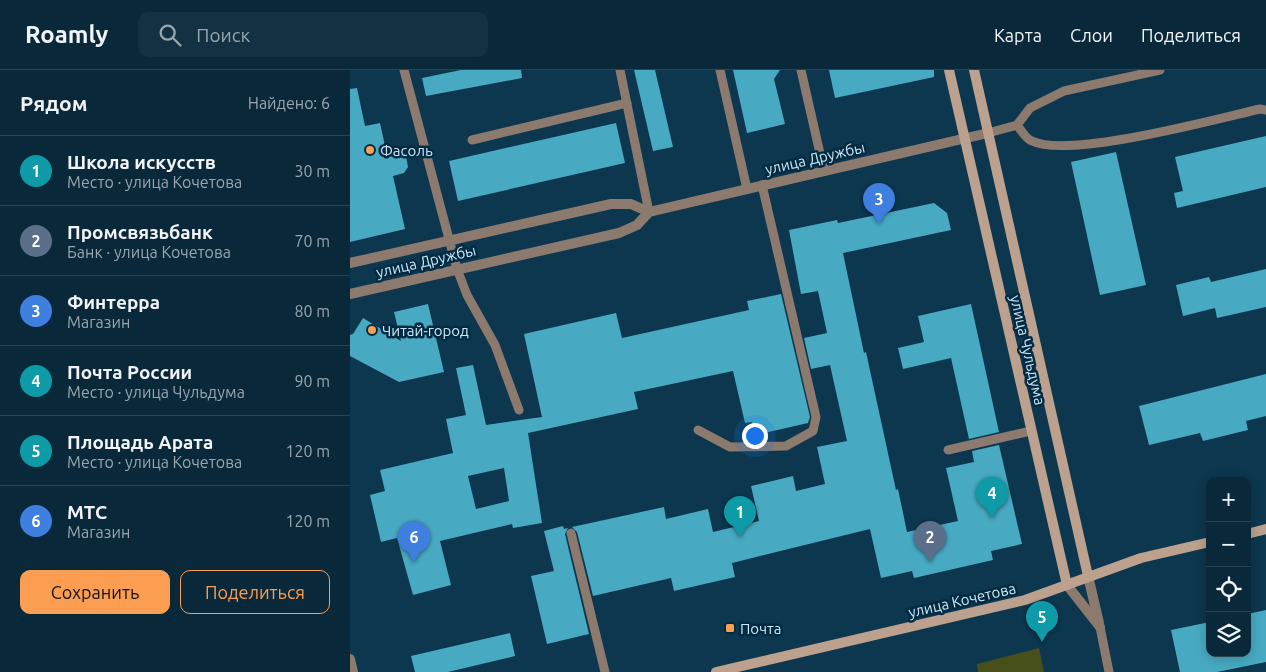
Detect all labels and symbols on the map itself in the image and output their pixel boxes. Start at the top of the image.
street label: улица Дружбы [763,138,867,178]
place label: Фасоль [380,142,433,159]
marker: Фасоль [364,144,376,156]
pin: 3 [863,183,895,224]
street label: улица Дружбы [374,241,478,281]
street label: улица Чульдума [1007,293,1049,407]
place label: Читай-город [382,322,469,339]
marker: Читай-город [366,324,378,336]
your location [742,423,768,449]
pin: 4 [976,477,1008,518]
pin: 1 [724,496,756,537]
pin: 6 [398,521,430,562]
pin: 2 [914,521,946,562]
street label: улица Кочетова [907,579,1017,621]
pin: 5 [1026,601,1058,642]
place label: Почта [740,620,781,637]
marker: Почта [724,622,736,634]

